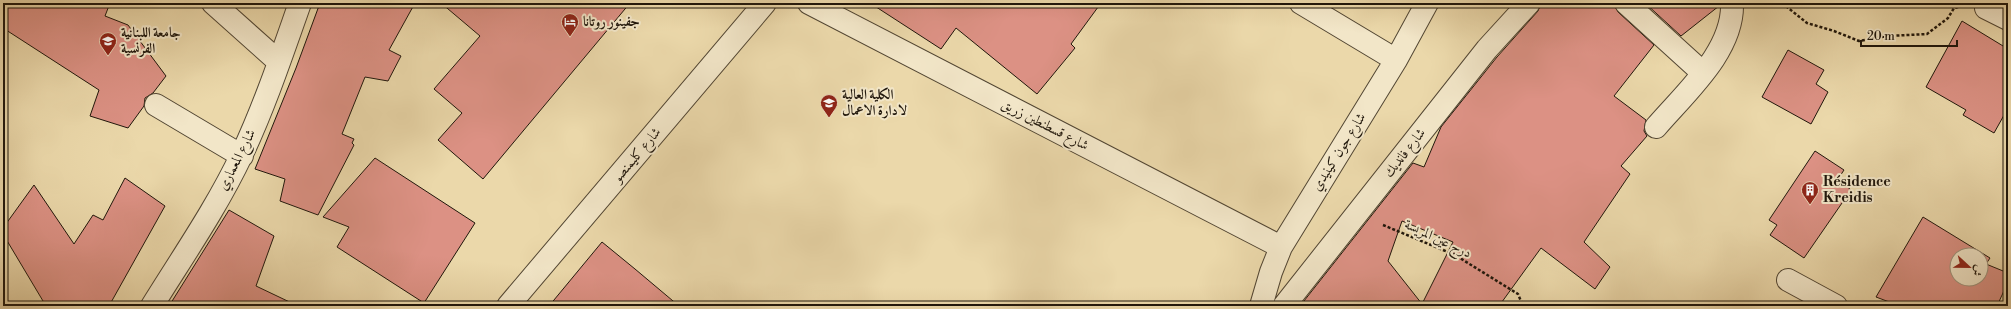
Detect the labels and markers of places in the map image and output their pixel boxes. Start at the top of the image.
hotel icon: جفينور روتانا [560,12,580,37]
place label: جفينور روتانا [583,13,640,31]
place label: جامعة اللبنانية الفرنسية [121,24,181,58]
school or university icon: جامعة اللبنانية الفرنسية [98,31,118,56]
place label: الكلية العالية لادارة الاعمال [842,86,907,120]
school or university icon: الكلية العالية لادارة الاعمال [819,93,839,118]
place label: Résidence Kreidis [1823,173,1891,207]
building icon: Résidence Kreidis [1800,180,1820,205]

